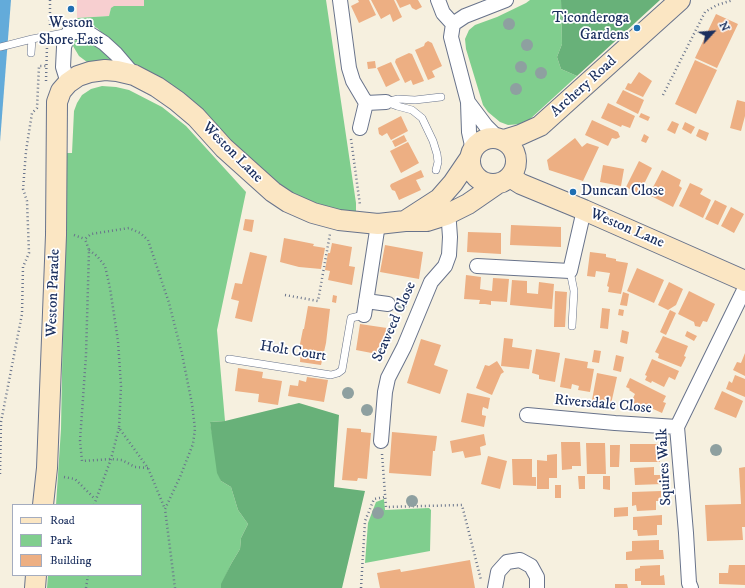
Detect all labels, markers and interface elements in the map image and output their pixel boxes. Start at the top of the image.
marker: Weston Shore East [66,4,76,14]
place label: Ticonderoga Gardens [552,10,629,45]
north arrow [693,12,733,52]
place label: Weston Shore East [39,15,103,50]
text: N [716,20,732,34]
marker: Ticonderoga Gardens [632,23,642,33]
street label: Archery Road [547,53,621,121]
street label: Weston Lane [198,119,266,187]
place label: Duncan Close [581,183,664,201]
marker: Duncan Close [568,187,578,197]
street label: Weston Lane [587,205,667,253]
street label: Weston Parade [43,249,65,337]
street label: Seaweed Close [369,279,421,365]
street label: Holt Court [259,338,327,366]
street label: Riversdale Close [553,392,653,418]
street label: Squires Walk [654,428,676,506]
legend [12,504,142,576]
text: Road [50,513,75,528]
text: Park [50,533,72,548]
text: Building [50,553,91,568]

